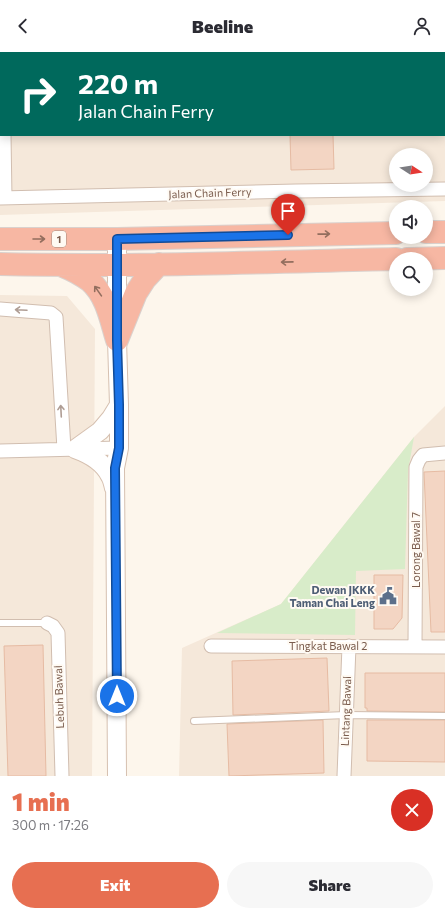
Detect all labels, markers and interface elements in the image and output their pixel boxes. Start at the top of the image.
icon: back [12,15,34,37]
text: Beeline [192,15,253,37]
icon: person [411,15,433,37]
text: 220 m [78,66,158,100]
icon: right [12,68,64,120]
text: Jalan Chain Ferry [78,100,214,122]
north arrow [389,148,433,192]
map controls [389,148,433,296]
street label: Jalan Chain Ferry [168,185,252,201]
pin [271,194,305,235]
icon: arrive [277,200,299,222]
button: sound [389,200,433,244]
road number: 1 [52,231,66,247]
one-way arrow [317,231,330,238]
one-way arrow [32,235,45,243]
button: search [389,252,433,296]
one-way arrow [281,258,294,266]
one-way arrow [94,286,102,297]
one-way arrow [15,307,28,314]
one-way arrow [58,405,65,418]
street label: Lorong Bawal 7 [409,512,422,588]
place label: Dewan JKKK Taman Chai Leng [290,583,375,609]
public building icon: Dewan JKKK Taman Chai Leng [378,586,398,606]
street label: Tingkat Bawal 2 [289,639,367,652]
street label: Lebuh Bawal [51,665,66,729]
position arrow [96,675,138,717]
street label: Lintang Bawal [338,676,353,746]
text: 1 min [12,787,70,816]
button: close [391,789,433,831]
text: 300 m · 17:26 [12,817,89,833]
button: Exit [12,862,219,908]
button: Share [227,862,433,908]

